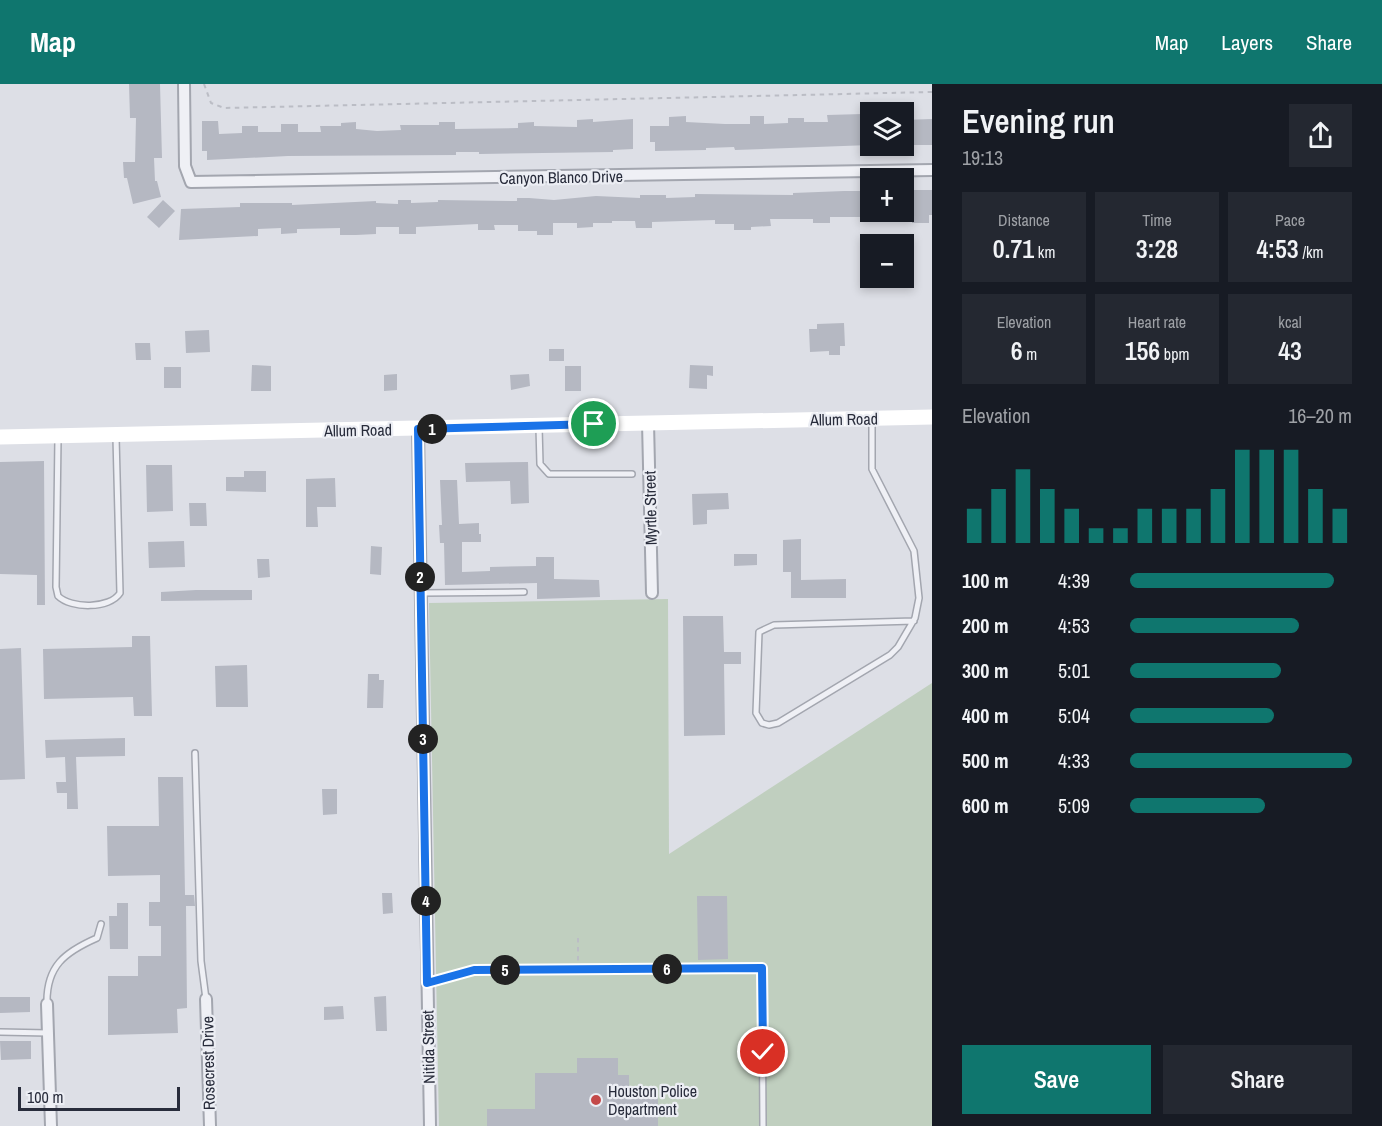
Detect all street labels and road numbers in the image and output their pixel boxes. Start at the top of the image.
street label: Canyon Blanco Drive [499,165,623,189]
street label: Allum Road [809,407,878,431]
street label: Allum Road [323,418,392,442]
street label: Myrtle Street [638,470,662,545]
street label: Nitida Street [416,1010,440,1084]
street label: Rosecrest Drive [196,1016,220,1110]

